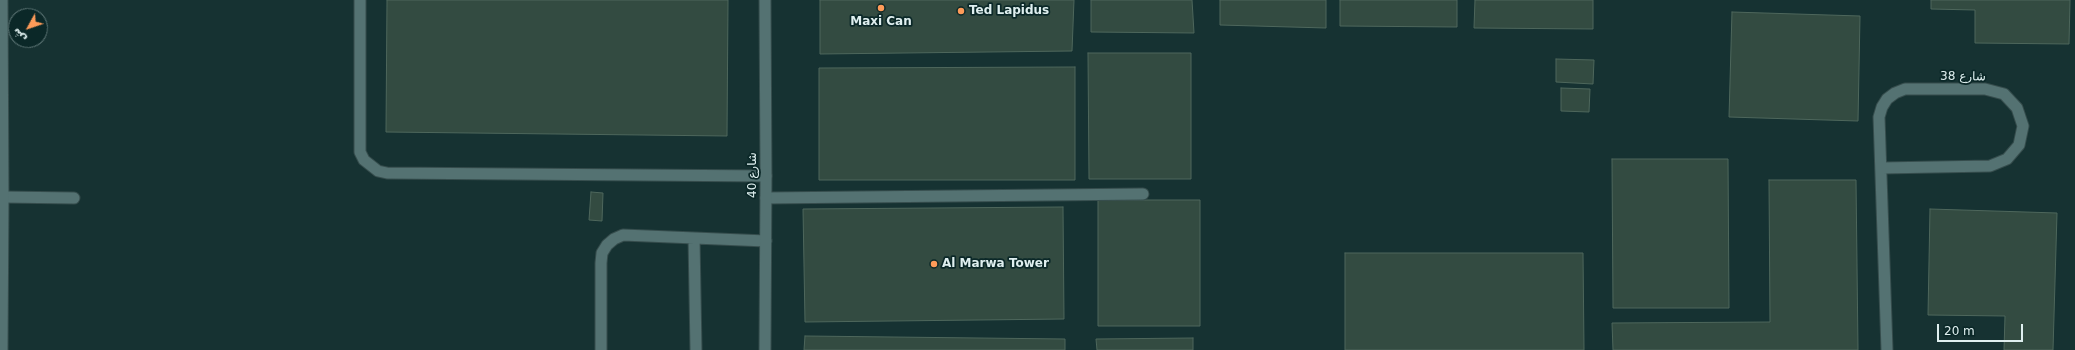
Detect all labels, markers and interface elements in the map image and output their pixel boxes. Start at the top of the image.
marker: Maxi Can [876,3,886,13]
place label: Ted Lapidus [969,4,1049,18]
marker: Ted Lapidus [956,6,966,16]
north arrow [8,8,48,48]
place label: Maxi Can [850,15,912,29]
text: ش [9,25,29,45]
street label: شارع 38 [1940,69,1986,85]
street label: شارع 40 [746,152,760,198]
place label: Al Marwa Tower [942,257,1049,271]
marker: Al Marwa Tower [929,259,939,269]
scale bar [1939,316,2025,342]
text: 20 m [1944,324,1975,338]

